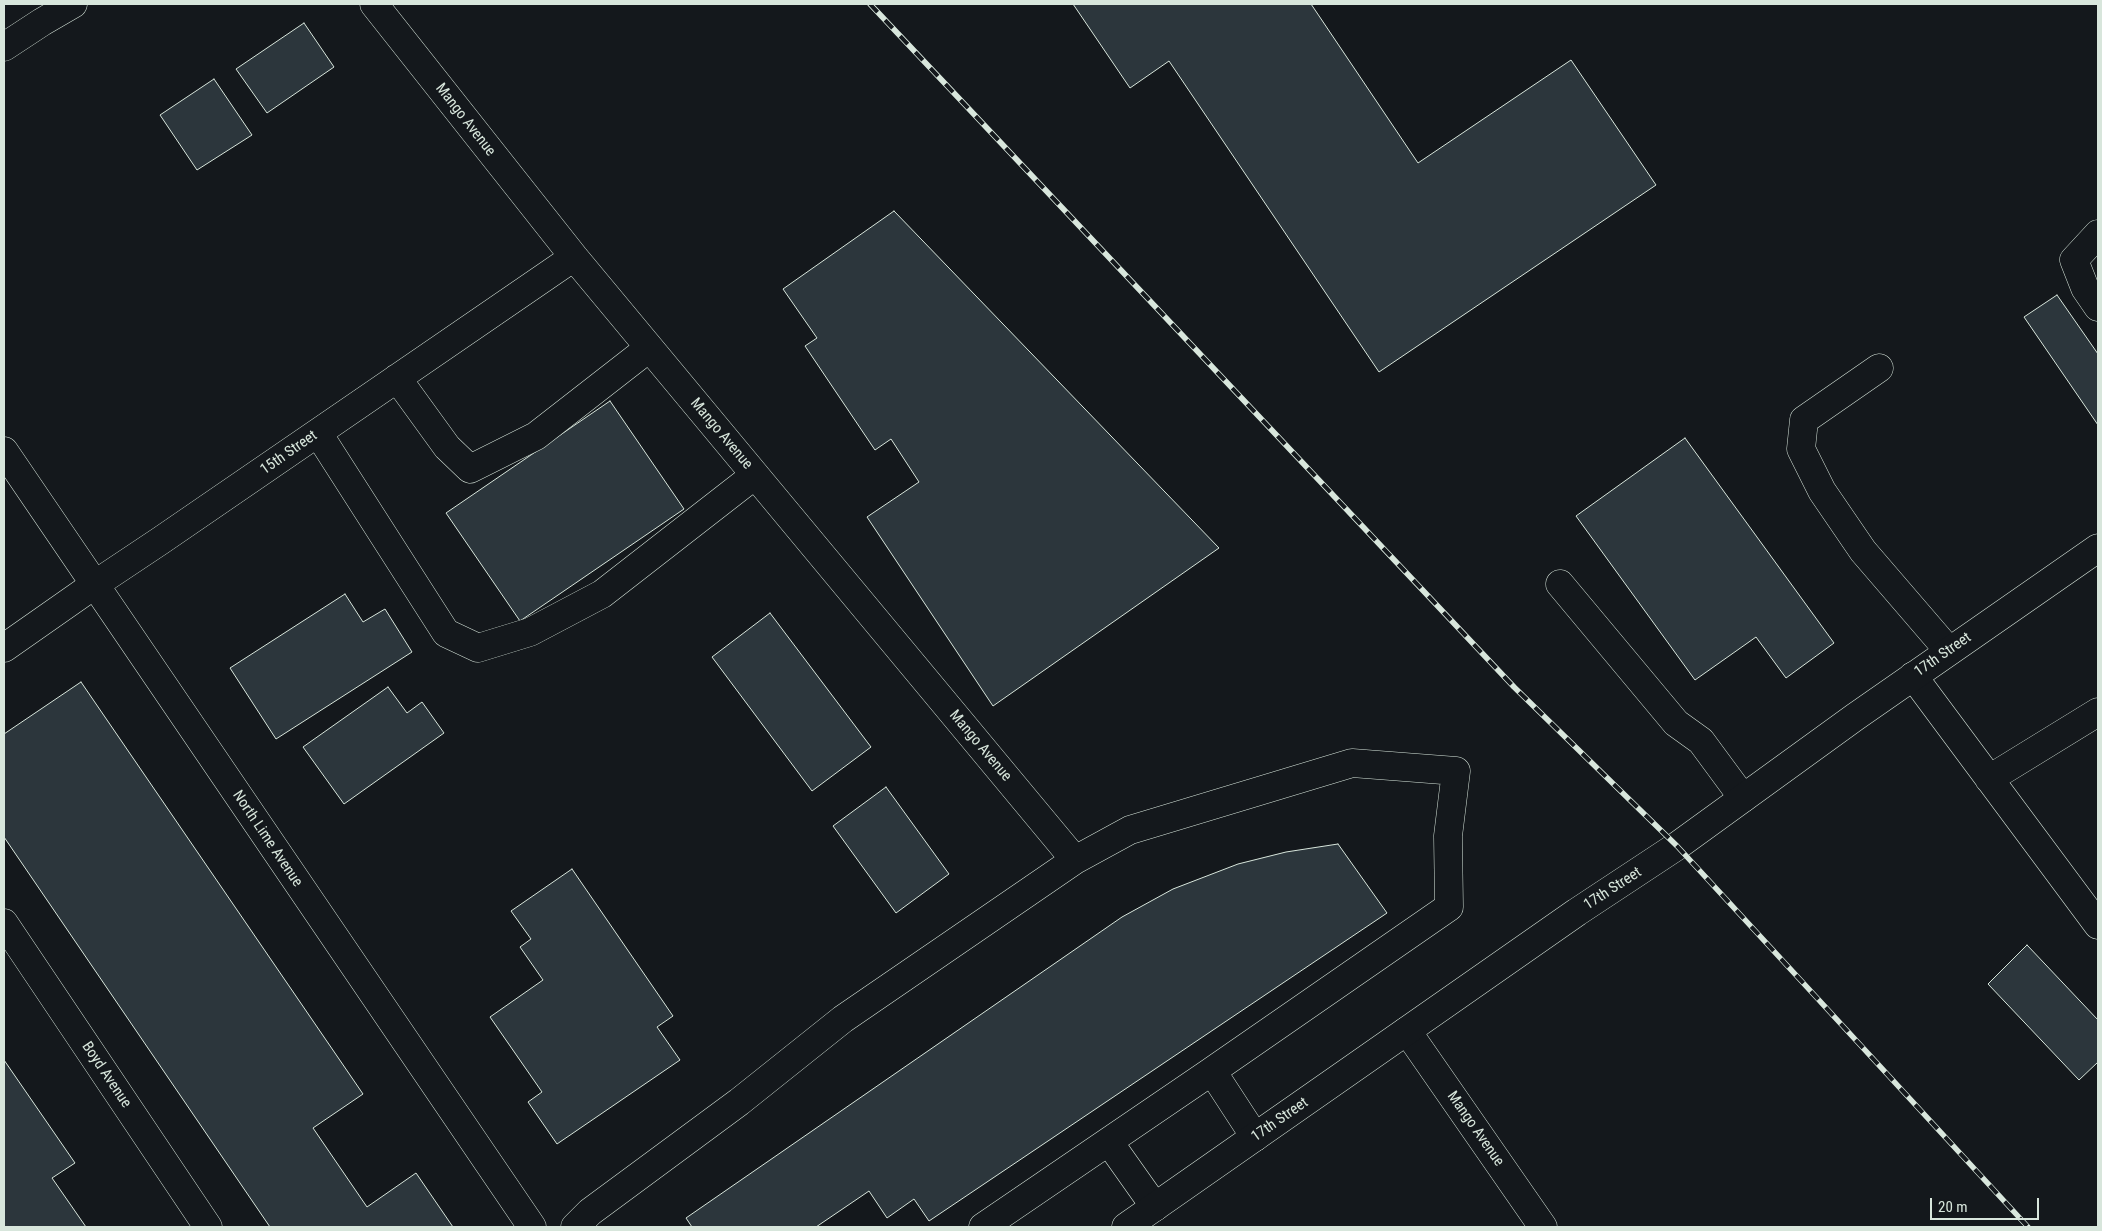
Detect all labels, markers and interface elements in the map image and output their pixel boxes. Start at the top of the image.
street label: Mango Avenue [431,80,499,160]
street label: Mango Avenue [686,395,756,473]
street label: 15th Street [257,427,321,479]
street label: 17th Street [1911,629,1975,681]
street label: Mango Avenue [945,707,1015,785]
street label: North Lime Avenue [228,787,306,891]
street label: 17th Street [1581,864,1645,914]
street label: Boyd Avenue [77,1039,135,1111]
street label: Mango Avenue [1443,1088,1507,1170]
street label: 17th Street [1248,1094,1312,1146]
scale bar [1932,1188,2041,1220]
text: 20 m [1938,1198,1968,1216]

